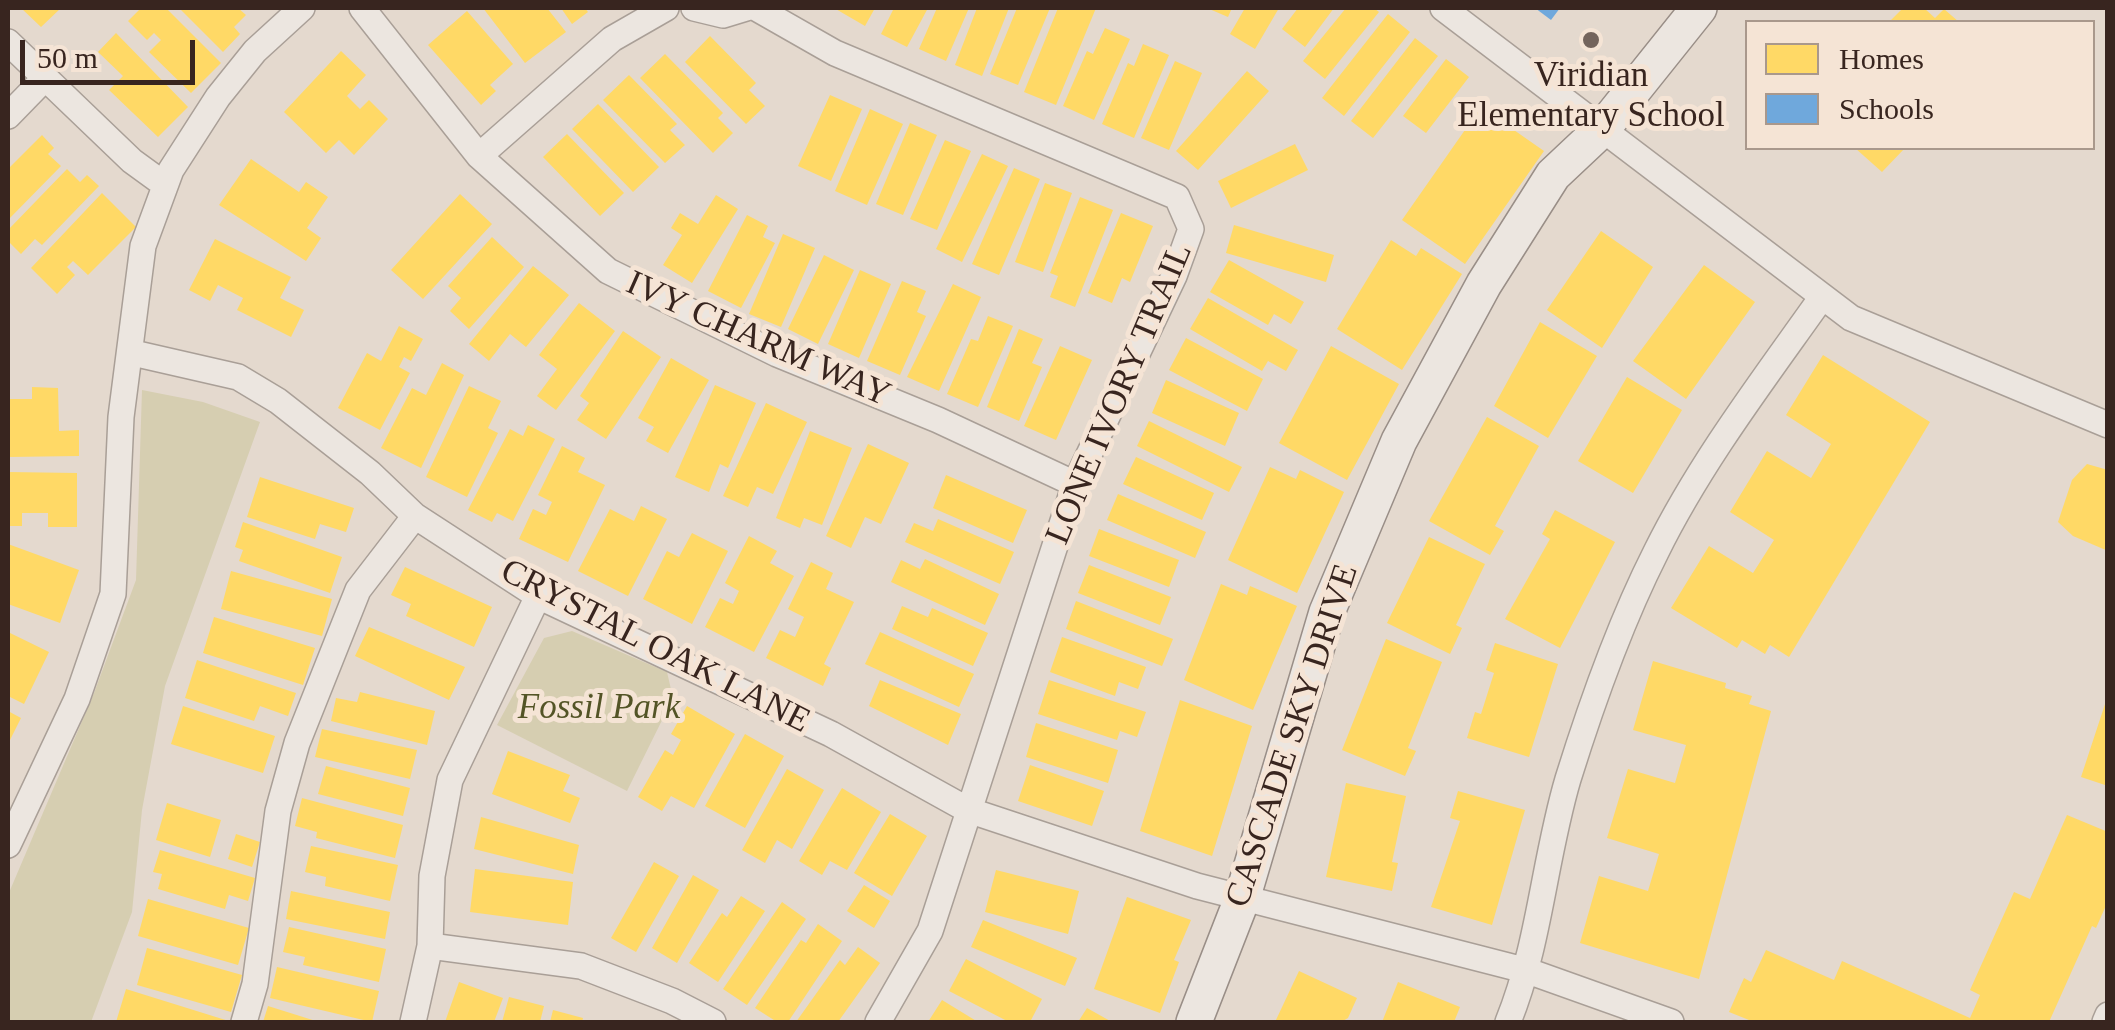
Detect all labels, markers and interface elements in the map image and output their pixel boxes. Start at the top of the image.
scale bar [25,20,200,82]
legend [1745,20,2095,150]
marker: Viridian Elementary School [1580,29,1602,51]
text: 50 m [37,41,98,74]
text: Homes [1839,42,1924,75]
place label: Viridian Elementary School [1457,56,1725,138]
text: Schools [1839,92,1934,125]
street label: LONE IVORY TRAIL [1038,237,1202,551]
street label: IVY CHARM WAY [619,263,897,417]
street label: CRYSTAL OAK LANE [493,551,817,743]
street label: CASCADE SKY DRIVE [1218,559,1368,913]
park label: Fossil Park [518,688,680,730]

